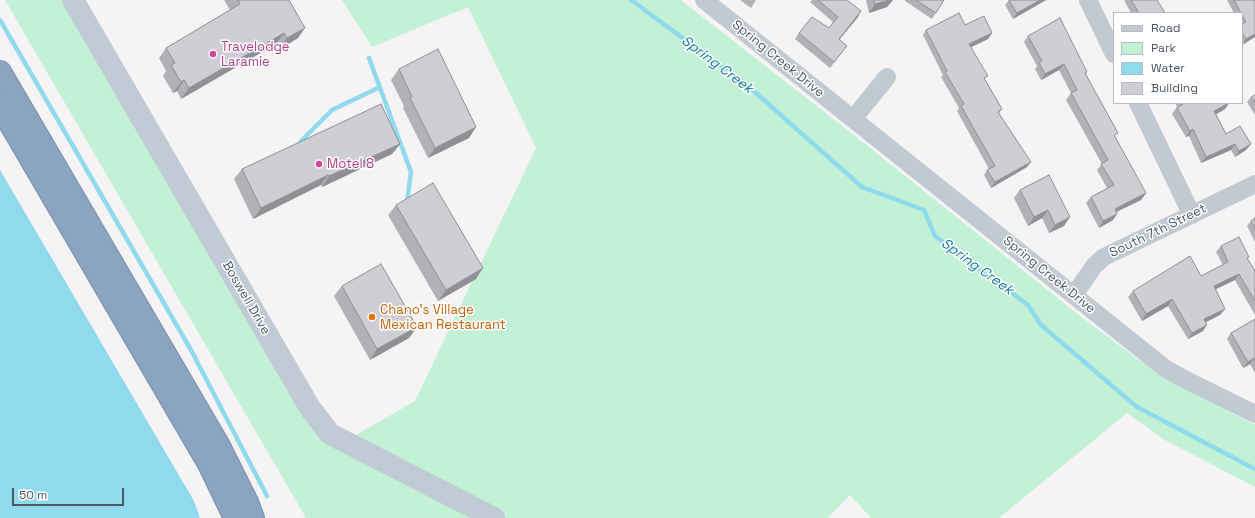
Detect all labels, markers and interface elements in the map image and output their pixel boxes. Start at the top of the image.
legend [1113,12,1243,104]
street label: Spring Creek Drive [729,17,827,101]
text: Road [1151,20,1180,36]
water label: Spring Creek [678,33,756,97]
place label: Travelodge Laramie [221,39,290,70]
text: Park [1151,40,1176,56]
marker: Travelodge Laramie [208,49,218,59]
text: Water [1151,60,1185,76]
text: Building [1151,80,1198,96]
place label: Motel 8 [327,156,374,172]
marker: Motel 8 [314,159,324,169]
street label: South 7th Street [1107,201,1209,261]
street label: Spring Creek Drive [1000,233,1098,317]
water label: Spring Creek [937,235,1017,299]
street label: Boswell Drive [219,259,273,337]
place label: Chano's Village Mexican Restaurant [380,302,506,333]
marker: Chano's Village Mexican Restaurant [367,312,377,322]
scale bar [14,480,126,506]
text: 50 m [19,487,47,503]

